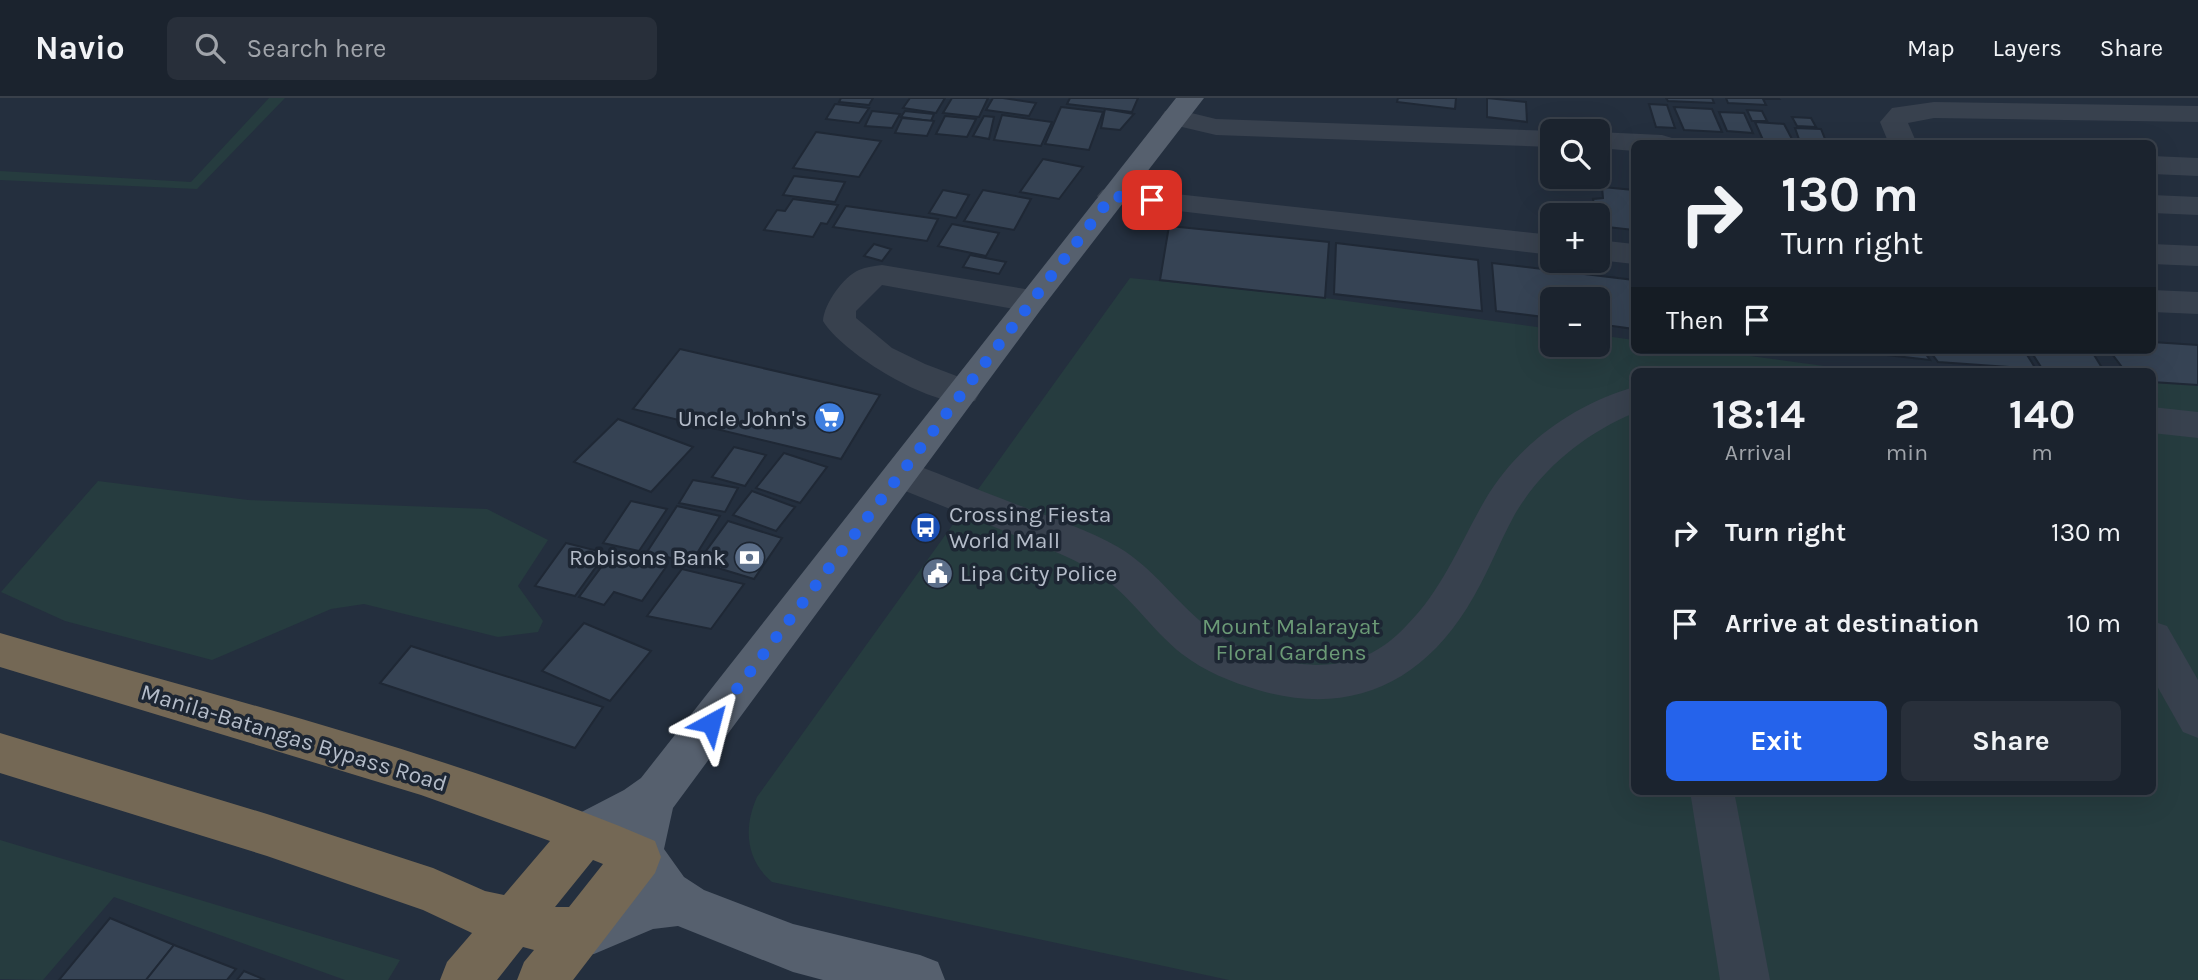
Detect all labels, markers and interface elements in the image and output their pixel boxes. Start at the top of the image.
search box [167,17,657,80]
text: Navio [35,29,125,67]
icon: search [191,29,229,67]
text: Search here [247,33,386,64]
text: Map [1907,34,1955,62]
text: Layers [1993,34,2062,62]
text: Share [2100,34,2163,62]
map controls [1540,119,1610,357]
button: search [1540,119,1610,189]
text: 130 m [1781,166,1919,223]
icon: right [1666,168,1757,259]
pin [1122,170,1182,230]
icon: arrive [1133,181,1171,219]
button: + [1540,203,1610,273]
text: Turn right [1781,225,1923,262]
button: − [1540,287,1610,357]
icon: arrive [1738,301,1776,339]
text: Then [1666,305,1724,336]
text: 18:14 [1712,389,1805,439]
text: 2 [1894,389,1920,439]
text: 140 [2009,389,2075,439]
supermarket icon: Uncle John's [813,401,847,435]
place label: Uncle John's [678,405,807,432]
text: Arrival [1725,439,1792,466]
text: min [1886,439,1928,466]
text: m [2031,439,2053,466]
place label: Crossing Fiesta World Mall [949,501,1111,554]
bus stop icon: Crossing Fiesta World Mall [909,510,943,544]
icon: right [1666,514,1704,552]
text: Turn right [1725,517,1846,548]
text: 130 m [2051,517,2121,548]
bank icon: Robisons Bank [732,540,766,574]
place label: Robisons Bank [569,544,726,571]
public building icon: Lipa City Police [920,556,954,590]
place label: Lipa City Police [960,560,1117,587]
icon: arrive [1666,605,1704,643]
text: Arrive at destination [1725,608,1979,639]
text: 10 m [2066,608,2121,639]
park label: Mount Malarayat Floral Gardens [1202,613,1380,666]
street label: Manila-Batangas Bypass Road [138,678,450,798]
position arrow [674,686,748,760]
button: Exit [1666,701,1887,781]
button: Share [1901,701,2121,781]

